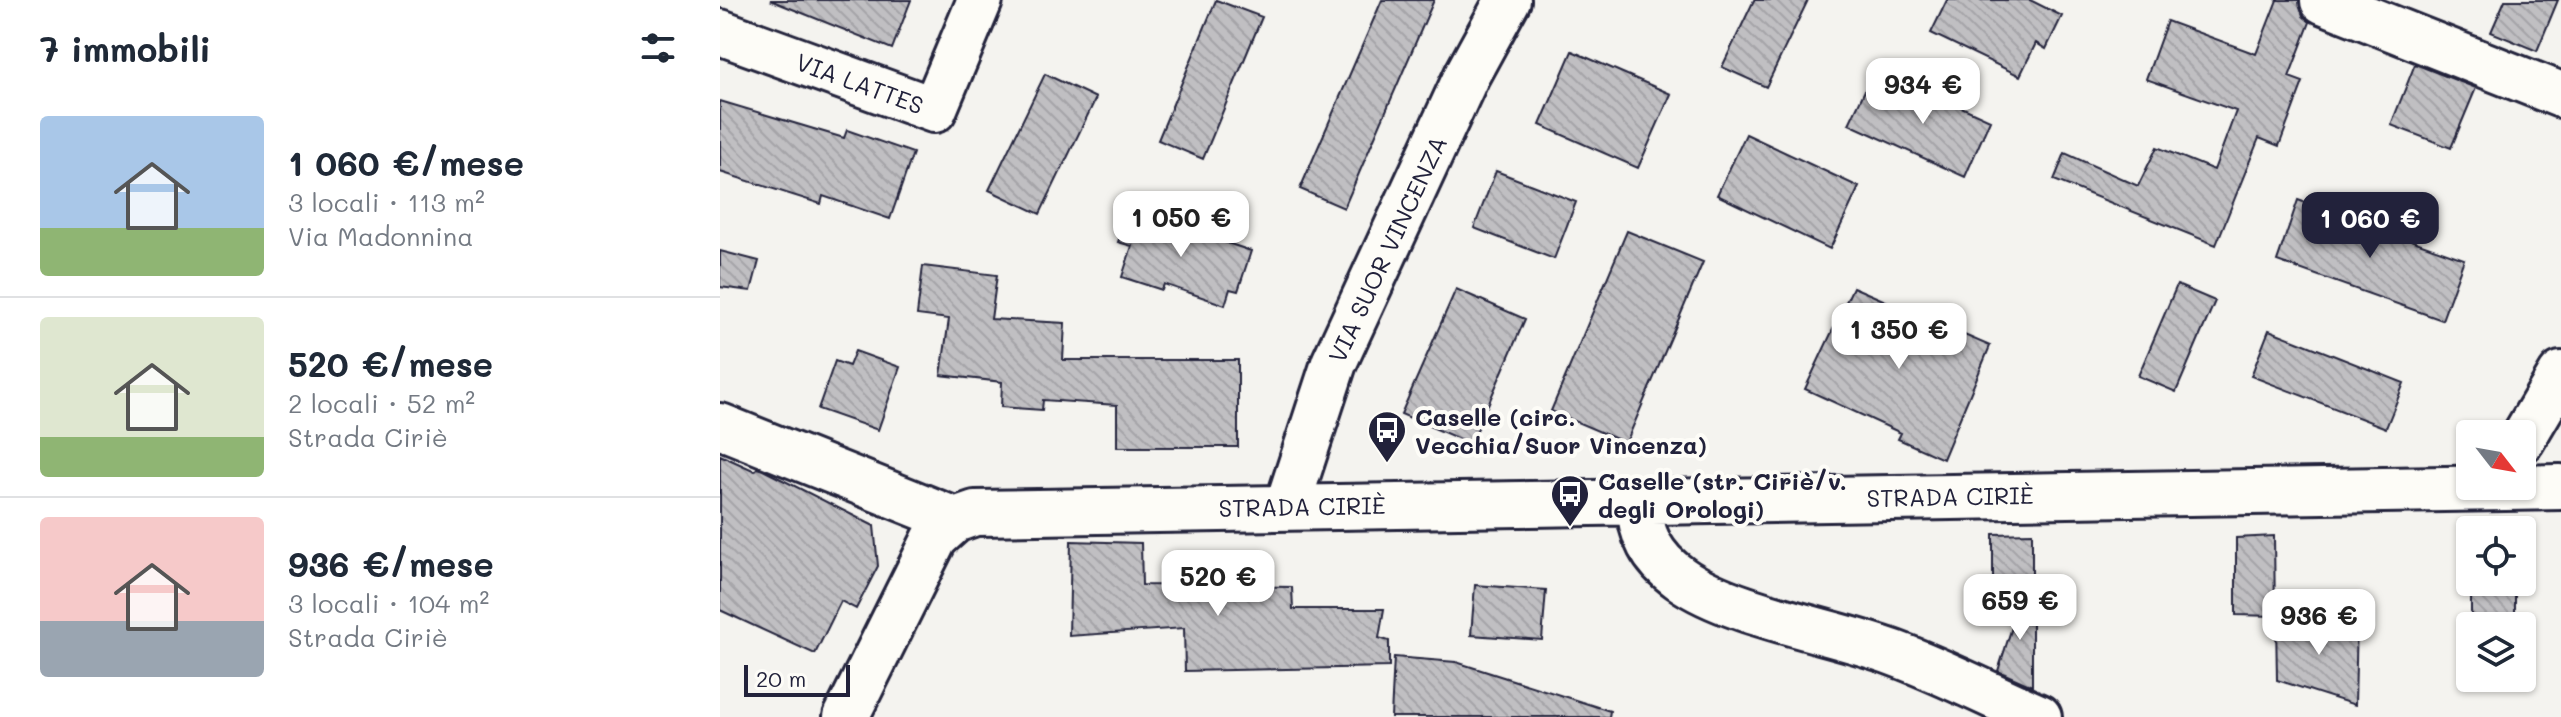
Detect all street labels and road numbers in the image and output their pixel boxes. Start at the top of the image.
street label: VIA LATTES [792,46,928,120]
street label: VIA SUOR VINCENZA [1321,131,1453,367]
street label: STRADA CIRIÈ [1866,479,2034,513]
street label: STRADA CIRIÈ [1218,489,1386,523]

